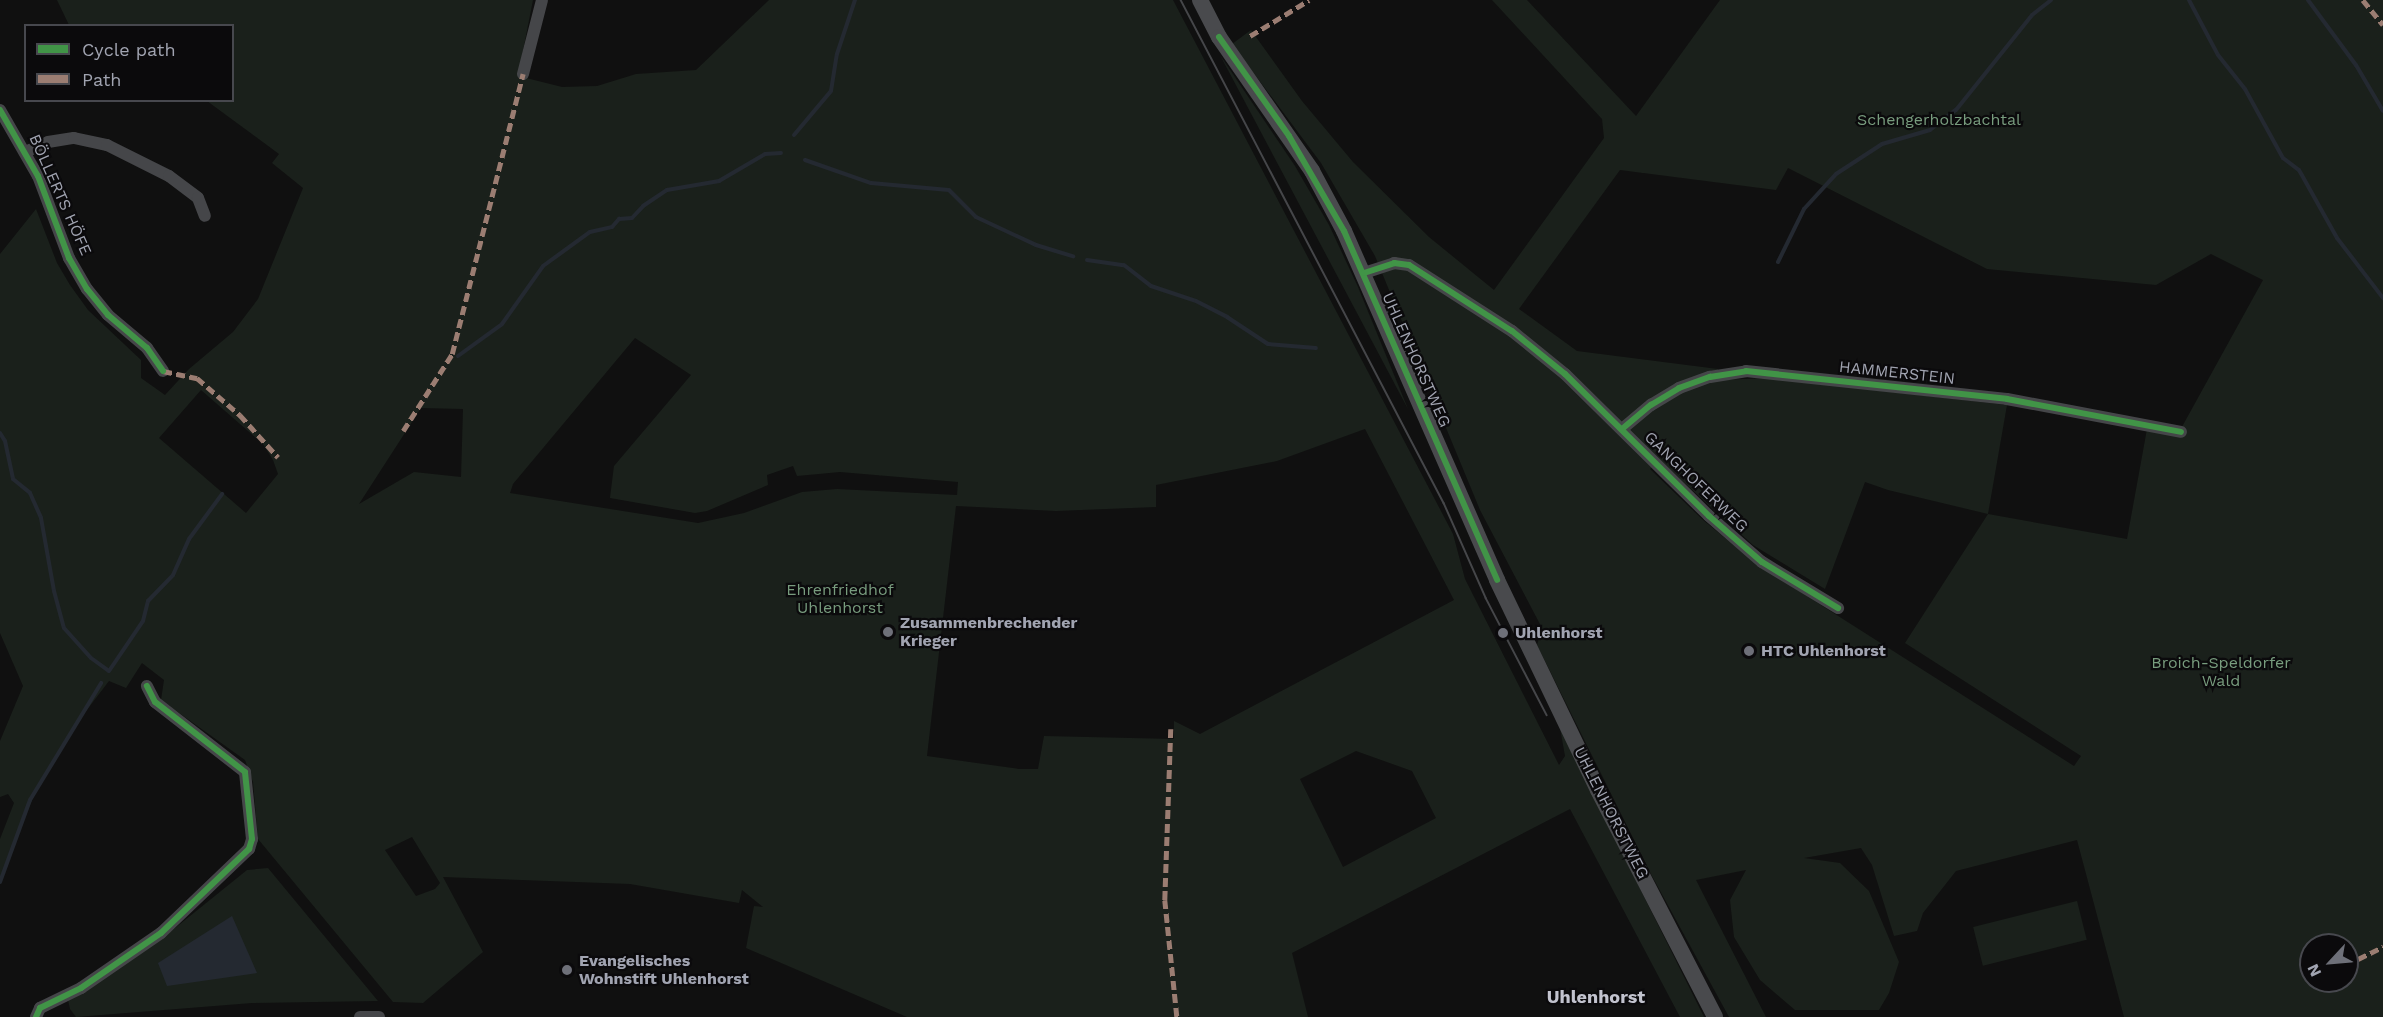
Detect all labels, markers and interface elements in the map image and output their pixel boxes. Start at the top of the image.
legend [24,24,234,102]
text: Cycle path [82,39,176,60]
text: Path [82,69,122,90]
park label: Schengerholzbachtal [1857,110,2021,130]
street label: BÖLLERTS HÖFE [25,131,95,259]
street label: UHLENHORSTWEG [1378,290,1454,430]
street label: HAMMERSTEIN [1838,357,1956,389]
street label: GANGHOFERWEG [1640,428,1752,536]
park label: Ehrenfriedhof Uhlenhorst [786,580,894,618]
place label: Zusammenbrechender Krieger [900,613,1077,651]
place label: Uhlenhorst [1515,623,1602,643]
marker: Zusammenbrechender Krieger [881,625,895,639]
marker: Uhlenhorst [1496,626,1510,640]
place label: HTC Uhlenhorst [1761,641,1886,661]
marker: HTC Uhlenhorst [1742,644,1756,658]
park label: Broich-Speldorfer Wald [2151,653,2291,691]
street label: UHLENHORSTWEG [1569,744,1653,882]
north arrow [2299,933,2359,993]
place label: Evangelisches Wohnstift Uhlenhorst [579,951,749,989]
text: N [2303,961,2325,980]
marker: Evangelisches Wohnstift Uhlenhorst [560,963,574,977]
district label: Uhlenhorst [1547,986,1645,1008]

